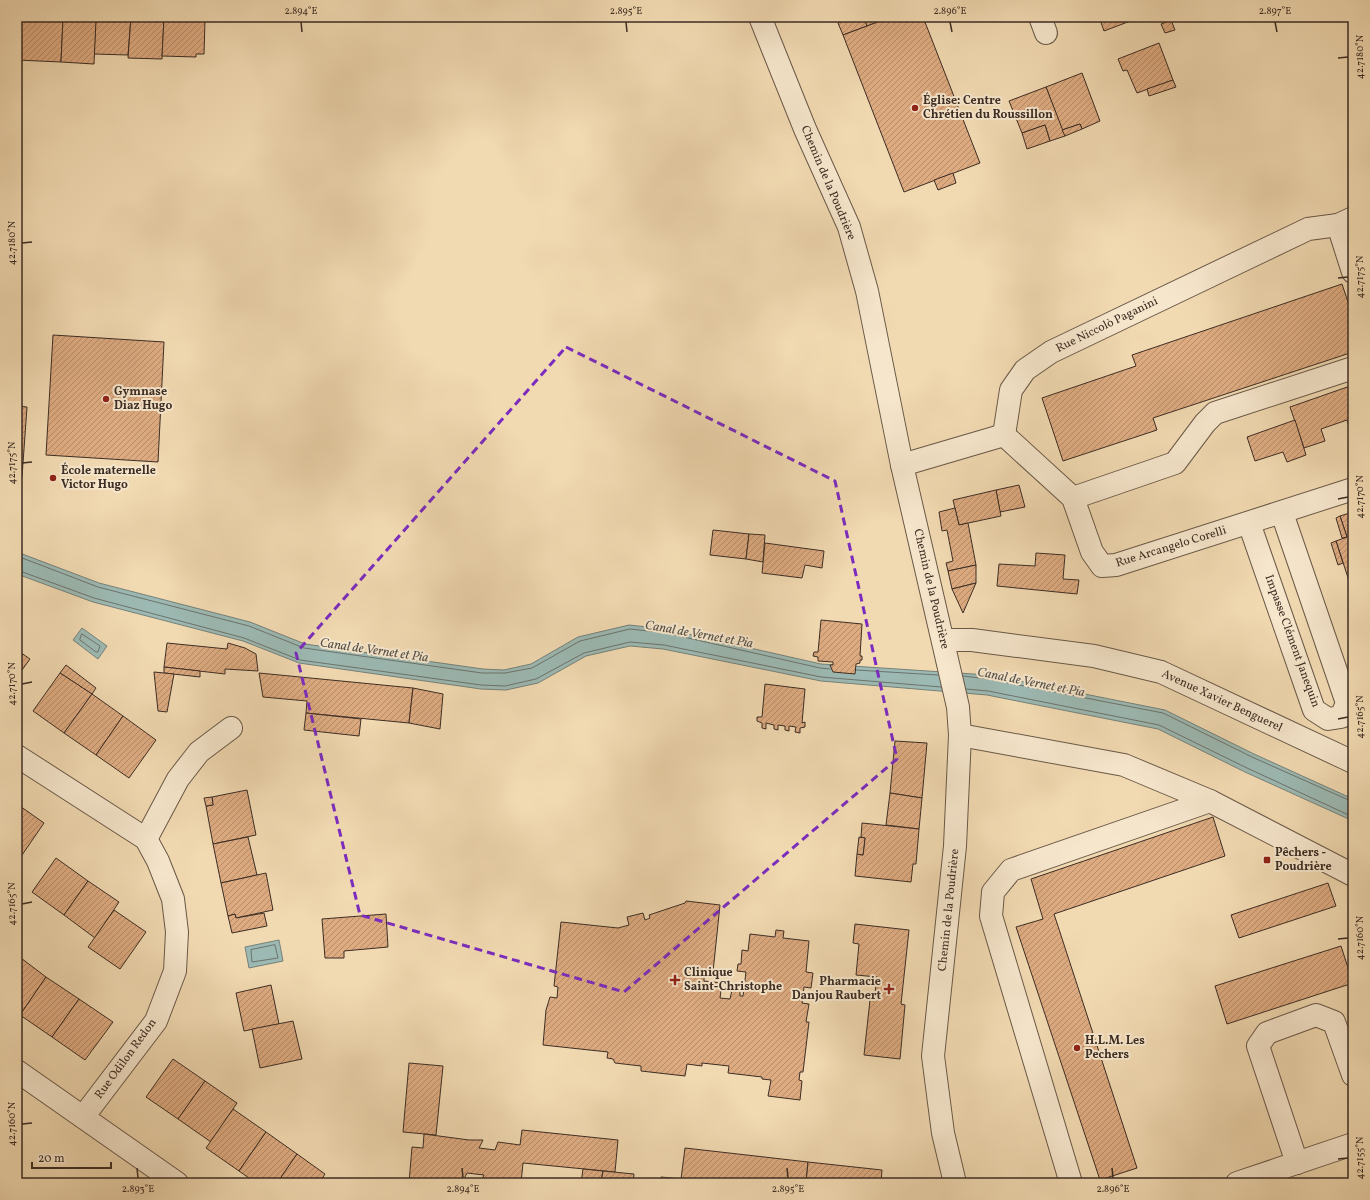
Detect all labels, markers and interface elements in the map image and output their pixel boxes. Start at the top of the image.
text: 2.894°E [284,4,318,18]
text: 2.895°E [610,4,642,18]
text: 2.896°E [933,4,967,18]
text: 2.897°E [1259,4,1291,18]
text: 42.7180°N [1353,34,1367,79]
place label: Église: Centre Chrétien du Roussillon [923,92,1053,123]
marker: Église: Centre Chrétien du Roussillon [910,103,920,113]
street label: Chemin de la Poudrière [797,123,860,243]
text: 42.7180°N [5,220,19,265]
text: 42.7175°N [1353,255,1367,299]
street label: Rue Niccolò Paganini [1053,293,1161,357]
place label: Gymnase Diaz Hugo [114,384,172,414]
marker: Gymnase Diaz Hugo [101,394,111,404]
text: 42.7175°N [5,441,19,485]
place label: École maternelle Victor Hugo [61,462,156,493]
marker: École maternelle Victor Hugo [48,473,58,483]
text: 42.7170°N [1353,475,1367,519]
street label: Rue Arcangelo Corelli [1114,522,1229,571]
street label: Chemin de la Poudrière [909,527,953,651]
street label: Impasse Clément Janequin [1261,572,1323,710]
water label: Canal de Vernet et Pia [644,617,754,653]
water label: Canal de Vernet et Pia [319,634,429,668]
text: 42.7170°N [5,662,19,706]
water label: Canal de Vernet et Pia [976,664,1086,702]
street label: Avenue Xavier Benguerel [1159,666,1285,736]
text: 42.7165°N [1353,695,1367,739]
place label: Pêchers - Poudrière [1275,845,1332,875]
street label: Chemin de la Poudrière [935,848,963,972]
marker: Pêchers - Poudrière [1262,855,1272,865]
text: 42.7165°N [5,882,19,926]
text: 42.7160°N [1353,915,1367,960]
place label: Clinique Saint-Christophe [684,965,782,995]
marker: Clinique Saint-Christophe [669,974,681,986]
place label: Pharmacie Danjou Raubert [792,974,881,1004]
marker: Pharmacie Danjou Raubert [884,984,894,994]
street label: Rue Odilon Redon [91,1016,161,1102]
place label: H.L.M. Les Pechers [1085,1033,1145,1063]
marker: H.L.M. Les Pechers [1072,1043,1082,1053]
text: 42.7160°N [5,1101,19,1146]
text: 42.7155°N [1353,1136,1367,1180]
scale bar [32,1144,111,1170]
text: 20 m [38,1151,65,1167]
text: 2.893°E [122,1182,154,1196]
text: 2.894°E [446,1182,480,1196]
text: 2.895°E [772,1182,804,1196]
text: 2.896°E [1096,1182,1130,1196]

